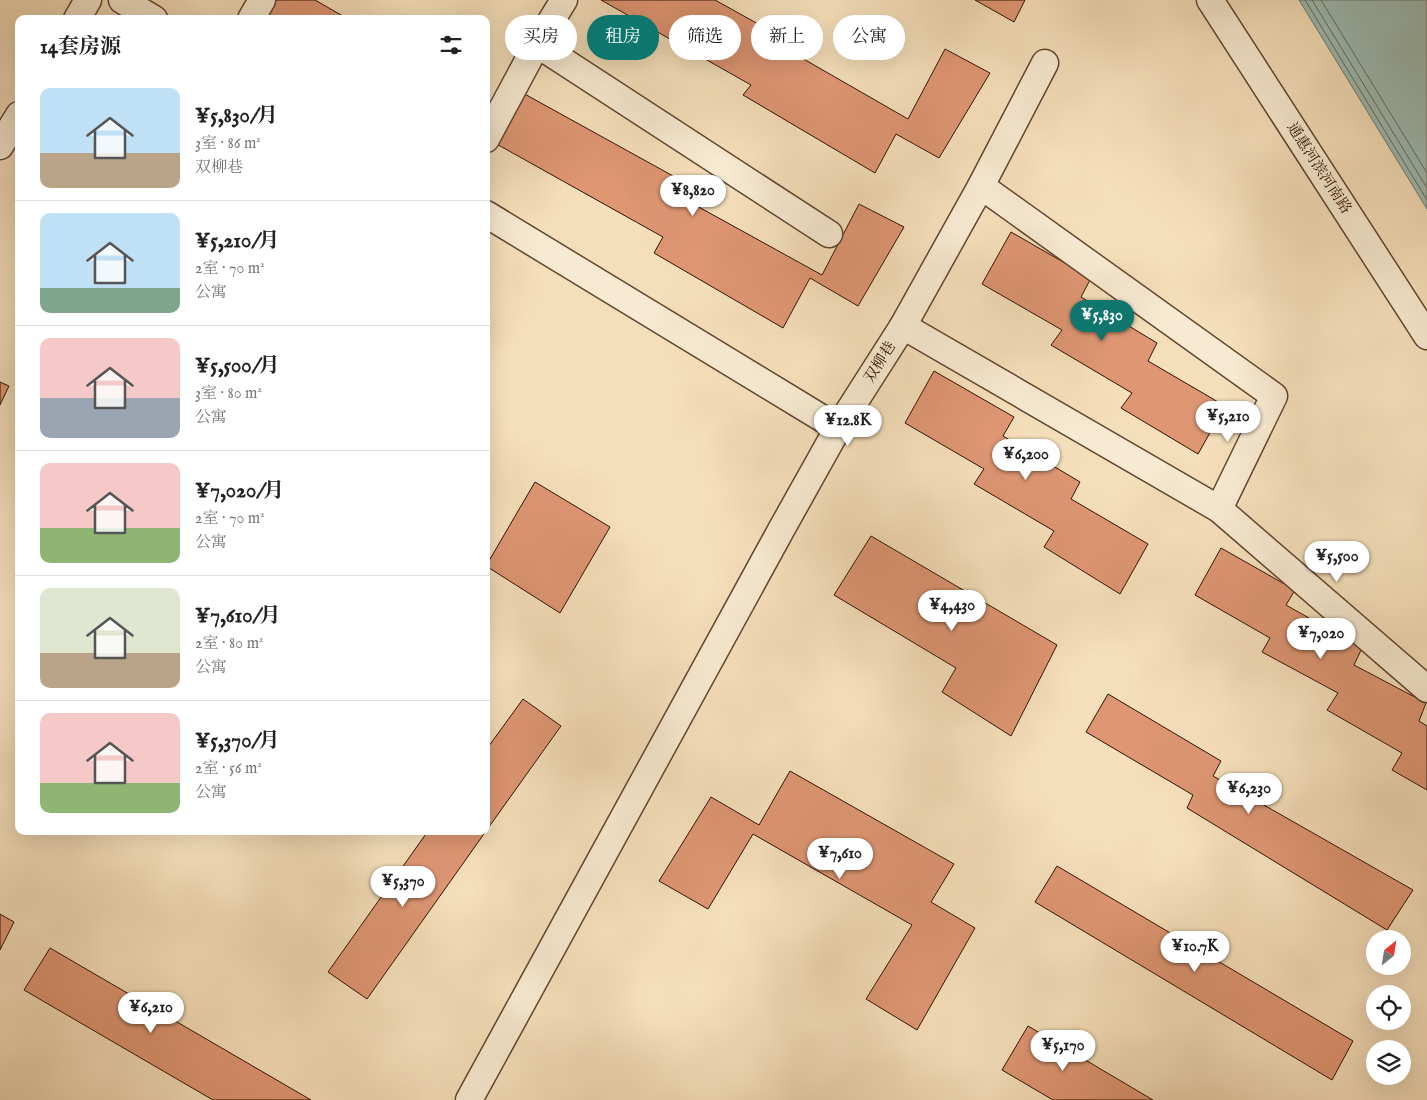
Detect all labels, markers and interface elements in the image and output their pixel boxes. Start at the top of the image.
chip: 买房 [505,15,577,60]
chip: 租房 [587,15,659,60]
chip: 筛选 [669,15,741,60]
chip: 新上 [751,15,823,60]
chip: 公寓 [833,15,905,60]
icon: filters [437,31,465,59]
text: 14套房源 [40,34,121,61]
text: ¥5,830/月 [195,103,278,130]
icon: home [80,108,140,168]
street label: 通惠河滨河南路 [1282,119,1356,217]
text: 3室 · 86 m² [195,134,261,154]
text: 双柳巷 [195,158,243,178]
pin: ¥8,820 [652,174,734,217]
text: ¥8,820 [671,181,715,201]
text: ¥5,210/月 [195,228,280,255]
icon: home [80,233,140,293]
text: 2室 · 70 m² [195,259,265,279]
text: 公寓 [195,283,227,303]
pin: ¥5,830 [1061,300,1143,342]
text: ¥5,830 [1081,306,1123,326]
street label: 双柳巷 [860,338,900,386]
text: ¥5,500/月 [195,353,280,380]
icon: home [80,358,140,418]
text: 3室 · 80 m² [195,384,262,404]
pin: ¥5,210 [1187,400,1269,443]
pin: ¥12.8K [807,404,889,447]
text: ¥5,210 [1207,407,1249,427]
text: 公寓 [195,408,227,428]
text: ¥12.8K [825,411,871,431]
pin: ¥6,200 [985,438,1067,481]
text: ¥6,200 [1003,445,1049,465]
text: ¥7,020/月 [195,478,284,505]
icon: home [80,483,140,543]
text: 2室 · 70 m² [195,509,265,529]
text: 公寓 [195,533,227,553]
pin: ¥5,500 [1296,540,1378,583]
text: ¥5,500 [1315,547,1359,567]
pin: ¥4,430 [911,590,993,632]
text: ¥4,430 [929,596,975,616]
text: ¥7,610/月 [195,603,281,630]
icon: home [80,608,140,668]
pin: ¥7,020 [1280,618,1362,660]
text: ¥7,020 [1298,624,1344,644]
text: 2室 · 80 m² [195,634,263,654]
text: 公寓 [195,658,227,678]
text: ¥5,370/月 [195,728,280,755]
icon: home [80,733,140,793]
text: 2室 · 56 m² [195,759,262,779]
pin: ¥6,230 [1208,772,1290,815]
text: ¥6,230 [1227,779,1271,799]
text: 公寓 [195,783,227,803]
pin: ¥7,610 [799,838,881,880]
text: ¥7,610 [818,844,862,864]
pin: ¥5,370 [362,866,444,908]
text: ¥5,370 [381,872,425,892]
pin: ¥10.7K [1154,930,1236,973]
north arrow [1366,930,1411,975]
map controls [1366,930,1411,1085]
text: ¥10.7K [1171,937,1219,957]
button: locate [1366,985,1411,1030]
pin: ¥6,210 [110,992,192,1034]
text: ¥6,210 [129,998,173,1018]
pin: ¥5,170 [1022,1030,1104,1072]
text: ¥5,170 [1041,1036,1085,1056]
button: layers [1366,1040,1411,1085]

